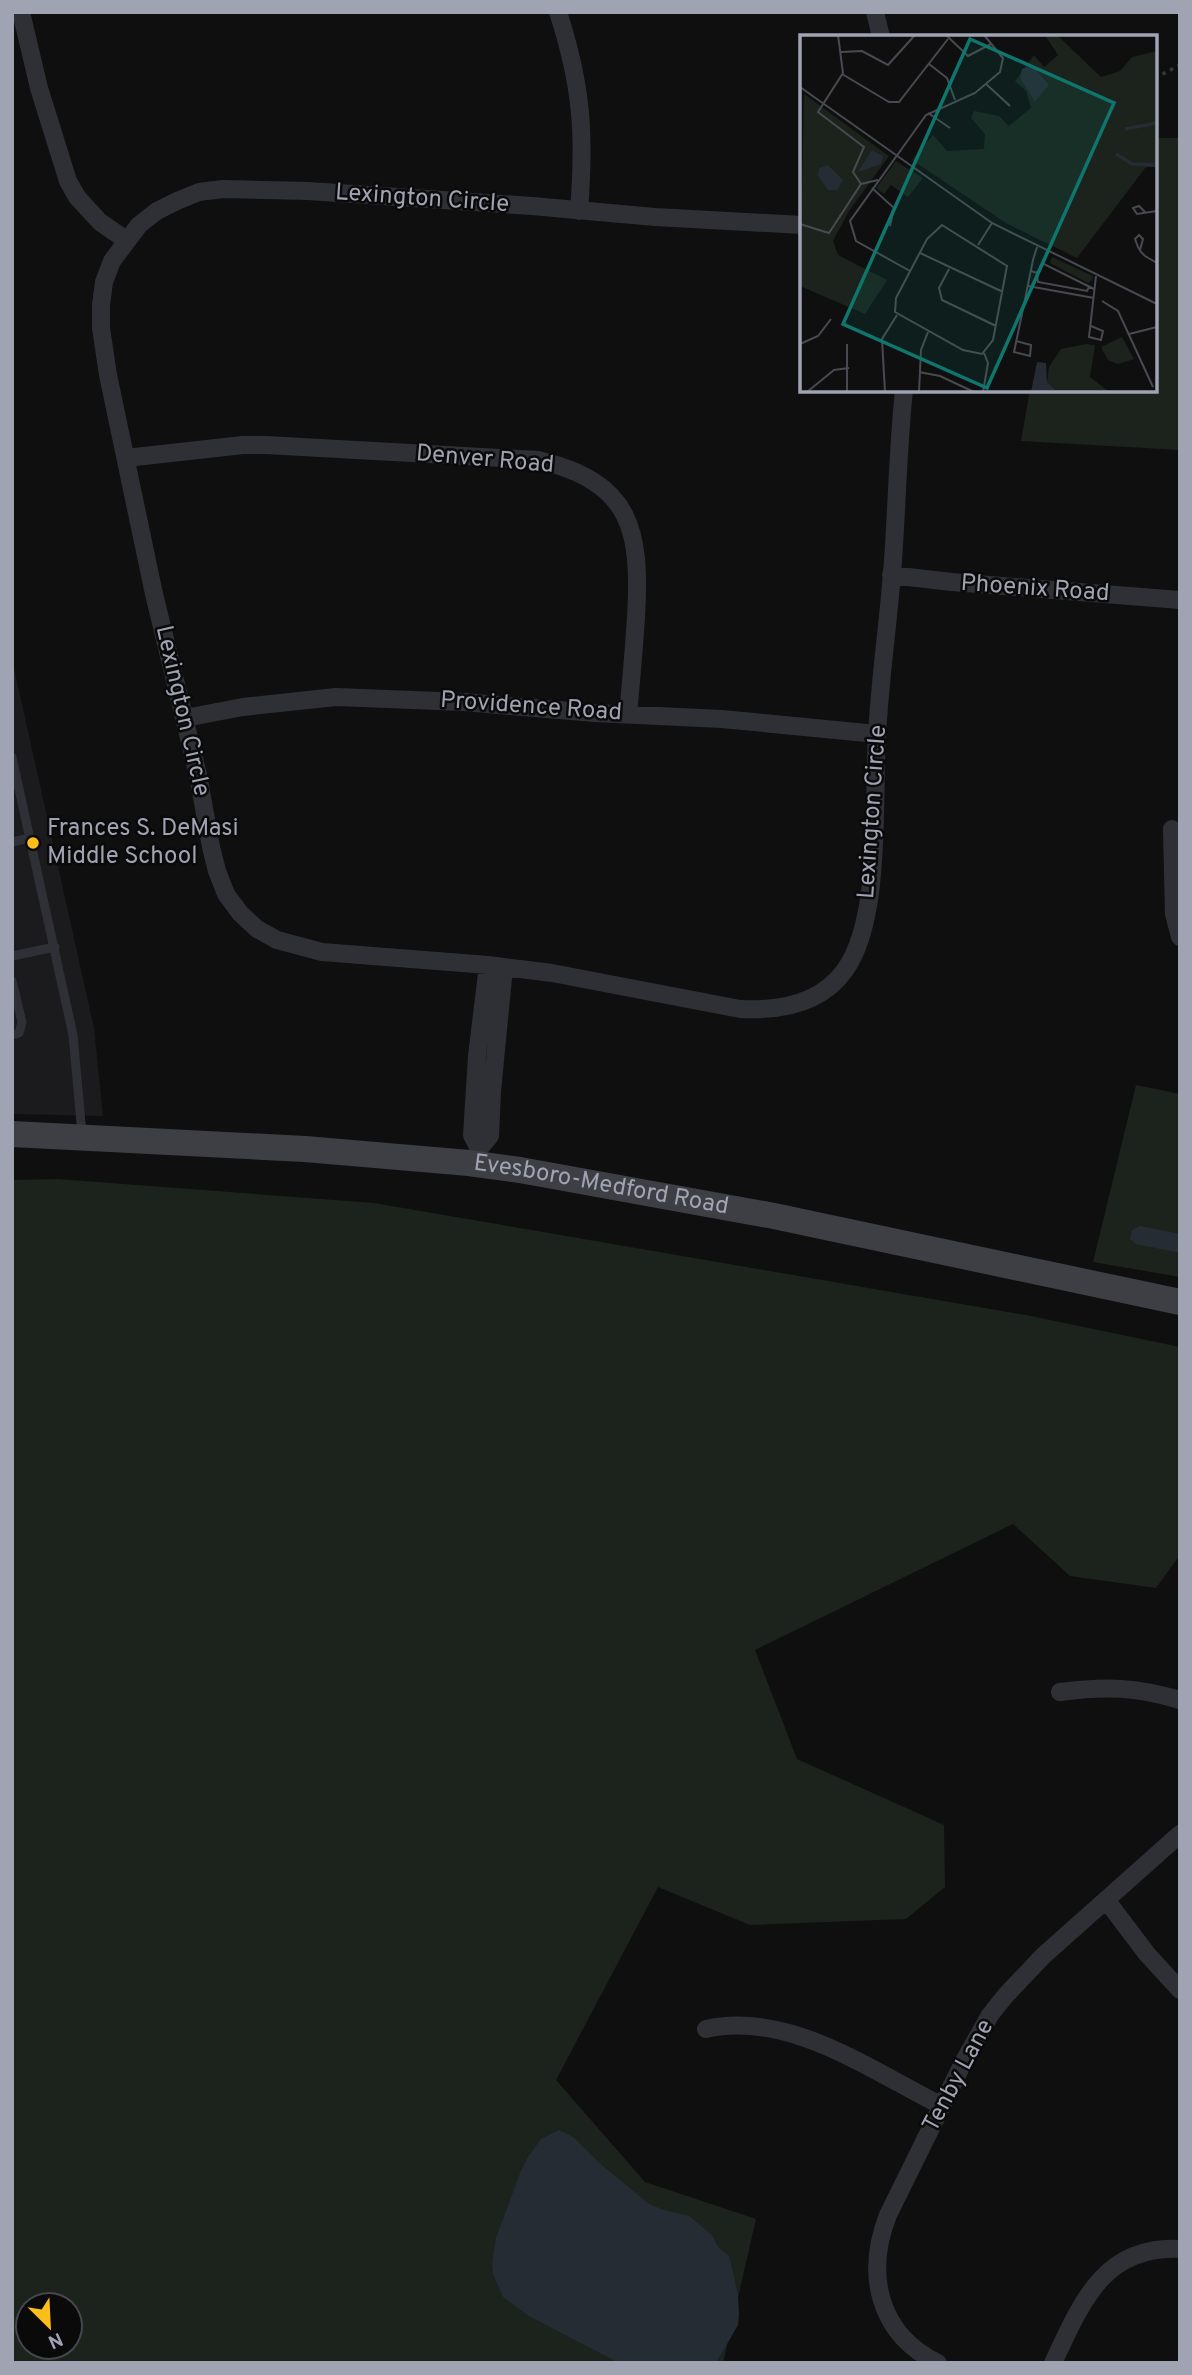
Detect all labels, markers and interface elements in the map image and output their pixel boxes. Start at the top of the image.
inset map [800,35,1157,392]
street label: Lexington Circle [334,178,510,220]
street label: Denver Road [415,439,555,481]
street label: Phoenix Road [960,569,1110,609]
street label: Lexington Circle [148,623,216,799]
street label: Providence Road [439,686,623,728]
street label: Lexington Circle [852,724,894,900]
place label: Frances S. DeMasi Middle School [47,814,239,872]
marker: Frances S. DeMasi Middle School [25,835,41,851]
street label: Evesboro-Medford Road [472,1149,731,1222]
street label: Tenby Lane [917,2015,1001,2137]
north arrow [14,2291,84,2361]
text: N [44,2326,66,2353]

